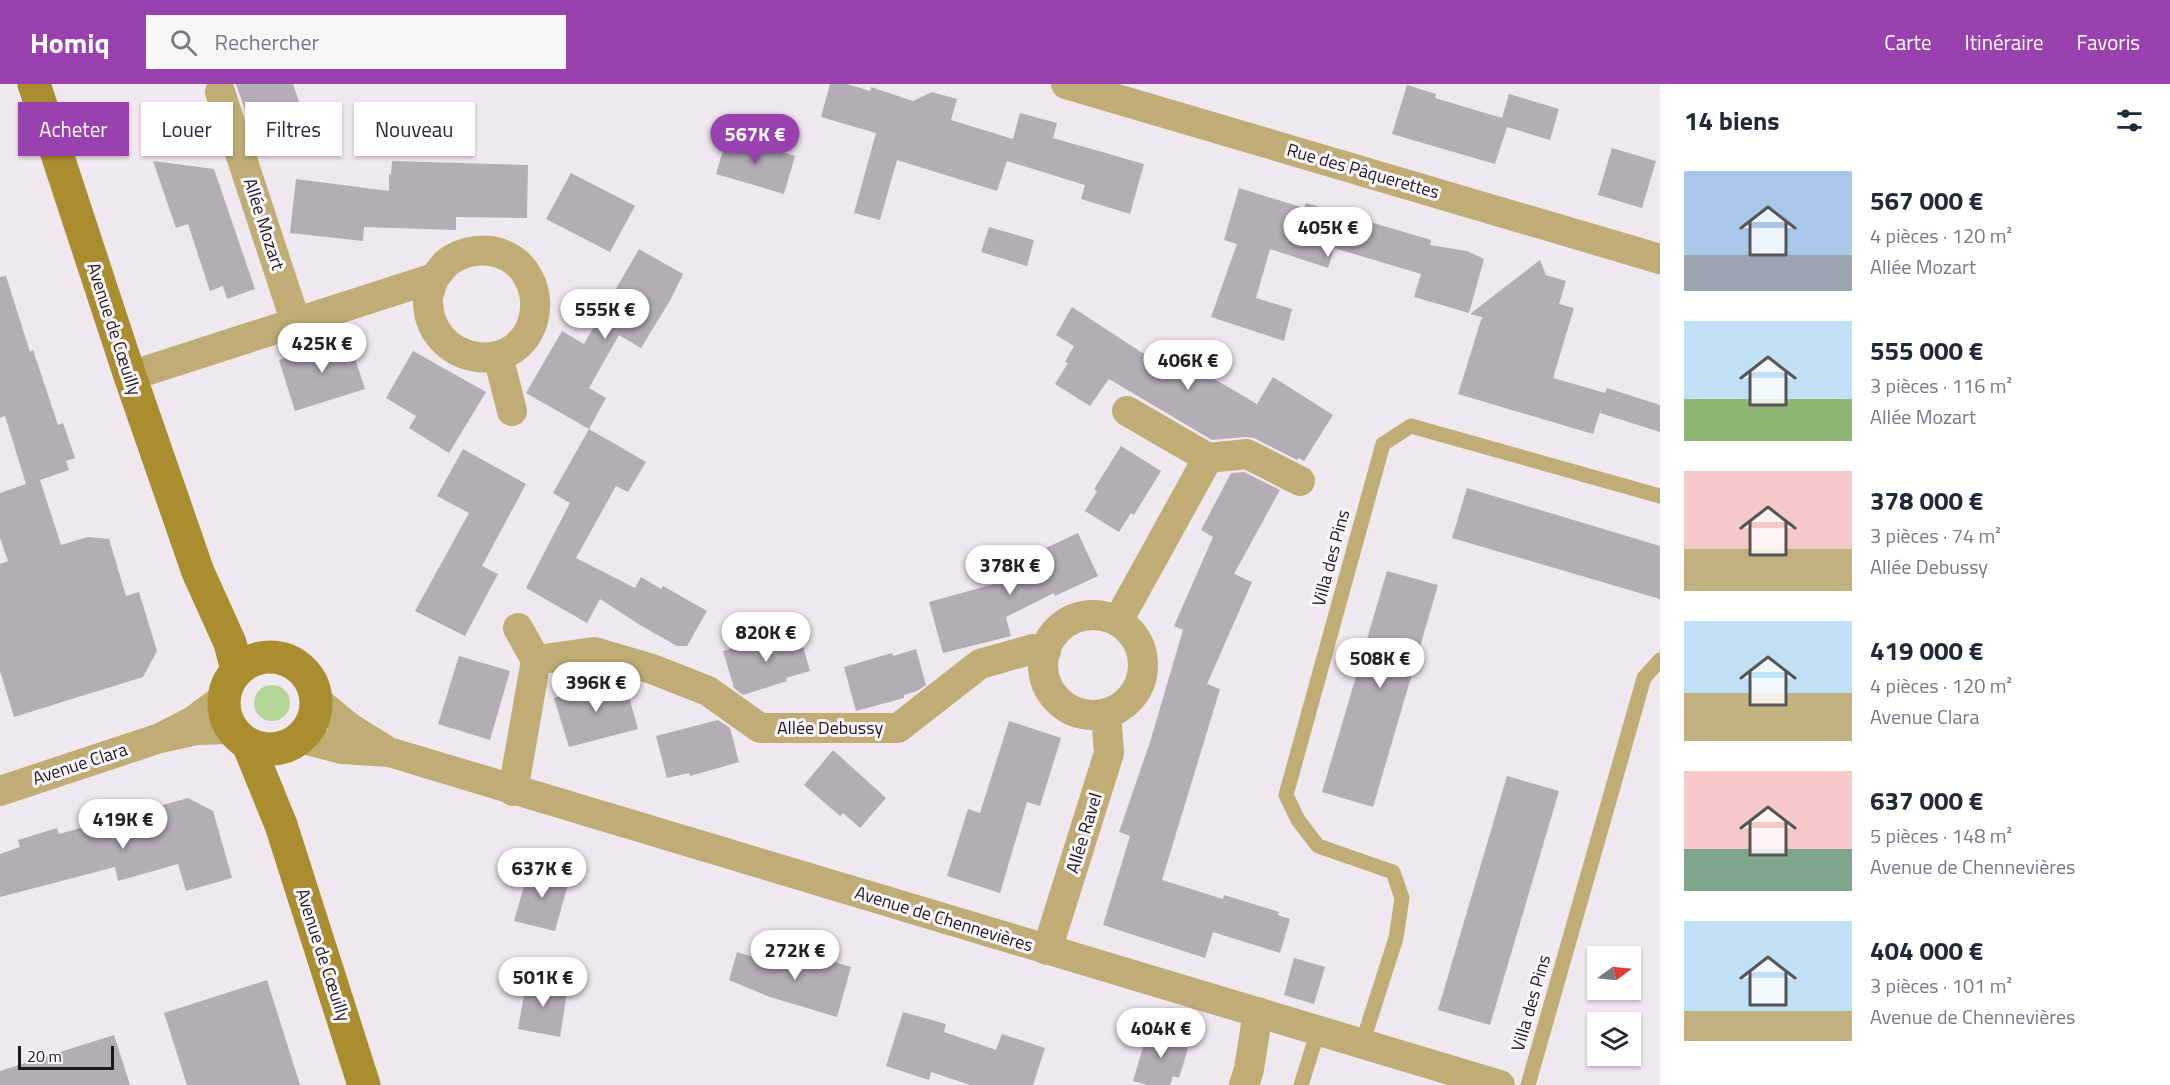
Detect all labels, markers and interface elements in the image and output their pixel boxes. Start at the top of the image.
search box [146,15,566,69]
text: Homiq [30,21,110,64]
text: Rechercher [215,25,319,59]
icon: search [167,26,200,59]
text: Carte [1884,26,1932,58]
text: Itinéraire [1965,26,2044,58]
text: Favoris [2077,26,2140,58]
text: 14 biens [1684,101,1780,140]
chip: Acheter [18,102,129,156]
chip: Louer [141,102,233,156]
chip: Filtres [245,102,342,156]
chip: Nouveau [354,102,475,156]
icon: filters [2113,104,2146,137]
pin: 567K € [706,114,804,165]
text: 567K € [724,118,786,149]
street label: Rue des Pâquerettes [1284,136,1443,205]
street label: Allée Mozart [237,174,292,274]
text: 567 000 € [1870,181,1983,220]
icon: home [1732,195,1804,267]
pin: 405K € [1279,207,1377,258]
text: 405K € [1297,211,1359,242]
text: 4 pièces · 120 m² [1870,220,2012,251]
text: Allée Mozart [1870,251,1976,282]
street label: Avenue de Cœuilly [80,259,149,399]
pin: 555K € [556,289,654,340]
text: 555K € [574,293,636,324]
pin: 425K € [273,323,371,374]
text: 425K € [291,327,353,358]
text: 555 000 € [1870,331,1983,370]
pin: 406K € [1139,340,1237,391]
text: 406K € [1157,344,1219,375]
icon: home [1732,345,1804,417]
text: 3 pièces · 116 m² [1870,370,2012,401]
text: Allée Mozart [1870,401,1976,432]
text: 378 000 € [1870,481,1983,520]
icon: home [1732,495,1804,567]
street label: Villa des Pins [1305,506,1356,609]
text: 3 pièces · 74 m² [1870,520,2001,551]
pin: 378K € [961,545,1059,596]
text: 378K € [979,549,1041,580]
text: Allée Debussy [1870,551,1988,582]
pin: 820K € [717,612,815,663]
text: 820K € [735,616,797,647]
text: 419 000 € [1870,631,1983,670]
pin: 508K € [1331,638,1429,689]
text: 508K € [1349,642,1411,673]
icon: home [1732,645,1804,717]
pin: 396K € [547,662,645,713]
text: 396K € [565,666,627,697]
text: 4 pièces · 120 m² [1870,670,2012,701]
text: Avenue Clara [1870,701,1979,732]
street label: Allée Debussy [777,714,883,741]
street label: Avenue Clara [29,735,131,792]
text: 637 000 € [1870,781,1983,820]
street label: Allée Ravel [1058,789,1109,876]
icon: home [1732,795,1804,867]
pin: 419K € [74,799,172,850]
text: 419K € [92,803,154,834]
text: 5 pièces · 148 m² [1870,820,2012,851]
pin: 637K € [493,848,591,899]
text: Avenue de Chennevières [1870,851,2075,882]
text: 637K € [511,852,573,883]
street label: Avenue de Chennevières [852,879,1036,958]
street label: Avenue de Cœuilly [289,885,358,1025]
pin: 272K € [746,930,844,981]
text: 404 000 € [1870,931,1983,970]
text: 272K € [764,934,826,965]
icon: home [1732,945,1804,1017]
north arrow [1587,946,1641,1000]
map controls [1587,946,1641,1066]
street label: Villa des Pins [1504,951,1557,1054]
pin: 501K € [494,957,592,1008]
text: 501K € [512,961,574,992]
text: 3 pièces · 101 m² [1870,970,2012,1001]
text: Avenue de Chennevières [1870,1001,2075,1032]
pin: 404K € [1112,1008,1210,1059]
text: 404K € [1130,1012,1192,1043]
button: layers [1587,1012,1641,1066]
scale bar [18,1043,114,1070]
text: 20 m [27,1044,62,1068]

